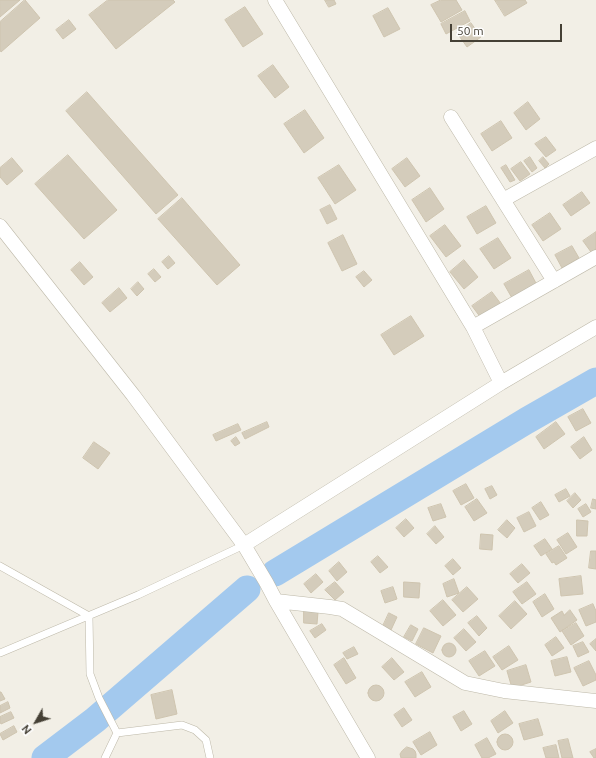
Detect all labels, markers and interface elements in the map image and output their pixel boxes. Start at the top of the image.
scale bar [452,16,564,42]
text: 50 m [457,24,484,37]
north arrow [16,702,56,742]
text: N [19,723,34,737]

